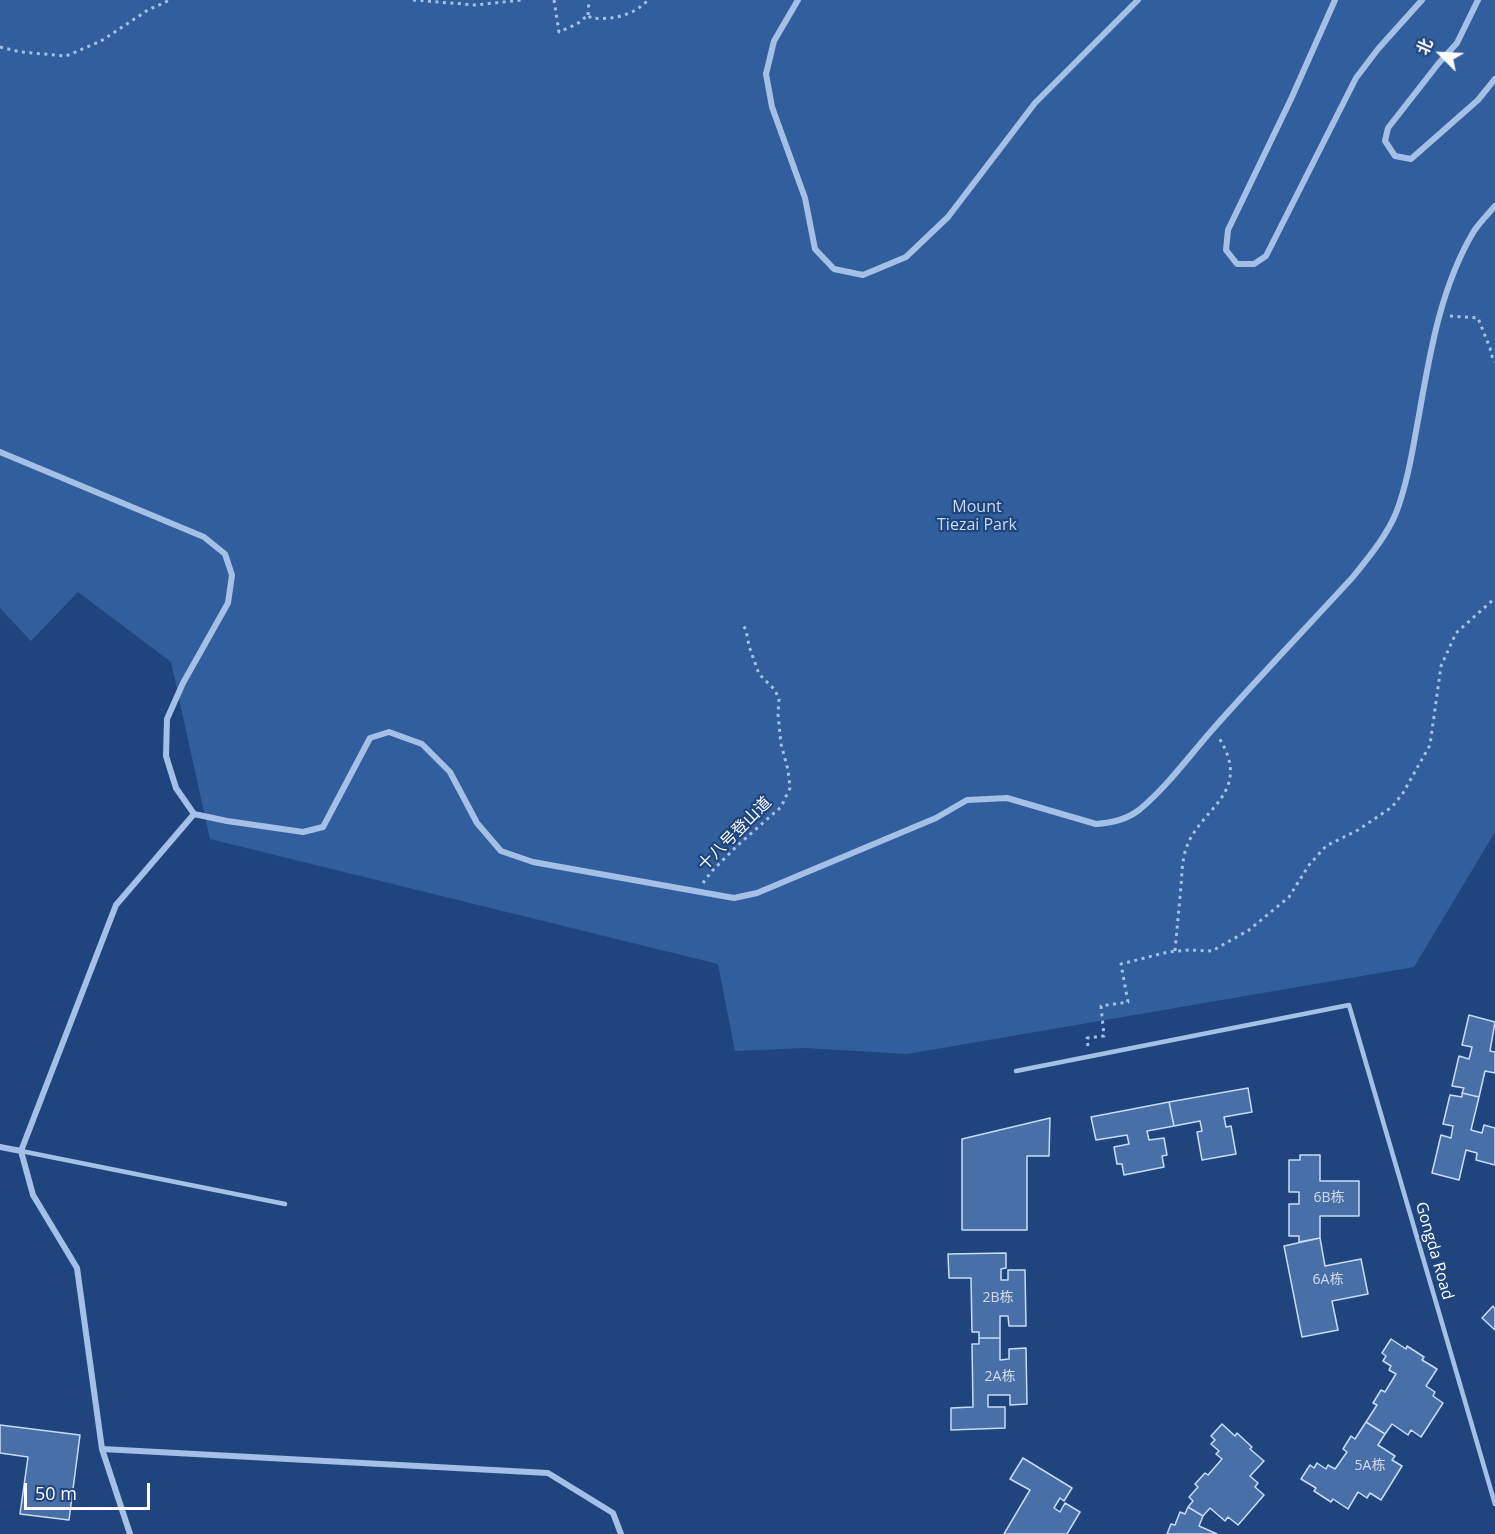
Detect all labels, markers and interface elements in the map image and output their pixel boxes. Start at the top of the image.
north arrow [1411,24,1471,84]
text: 北 [1411,35,1438,58]
park label: Mount Tiezai Park [937,497,1017,535]
street label: 十八号登山道 [694,793,776,875]
house number: 6B栋 [1313,1190,1345,1206]
street label: Gongda Road [1411,1200,1457,1302]
house number: 6A栋 [1313,1272,1343,1288]
house number: 2B栋 [982,1290,1014,1306]
house number: 2A栋 [985,1369,1015,1385]
house number: 5A栋 [1355,1458,1385,1474]
scale bar [27,1471,153,1509]
text: 50 m [35,1481,77,1505]

